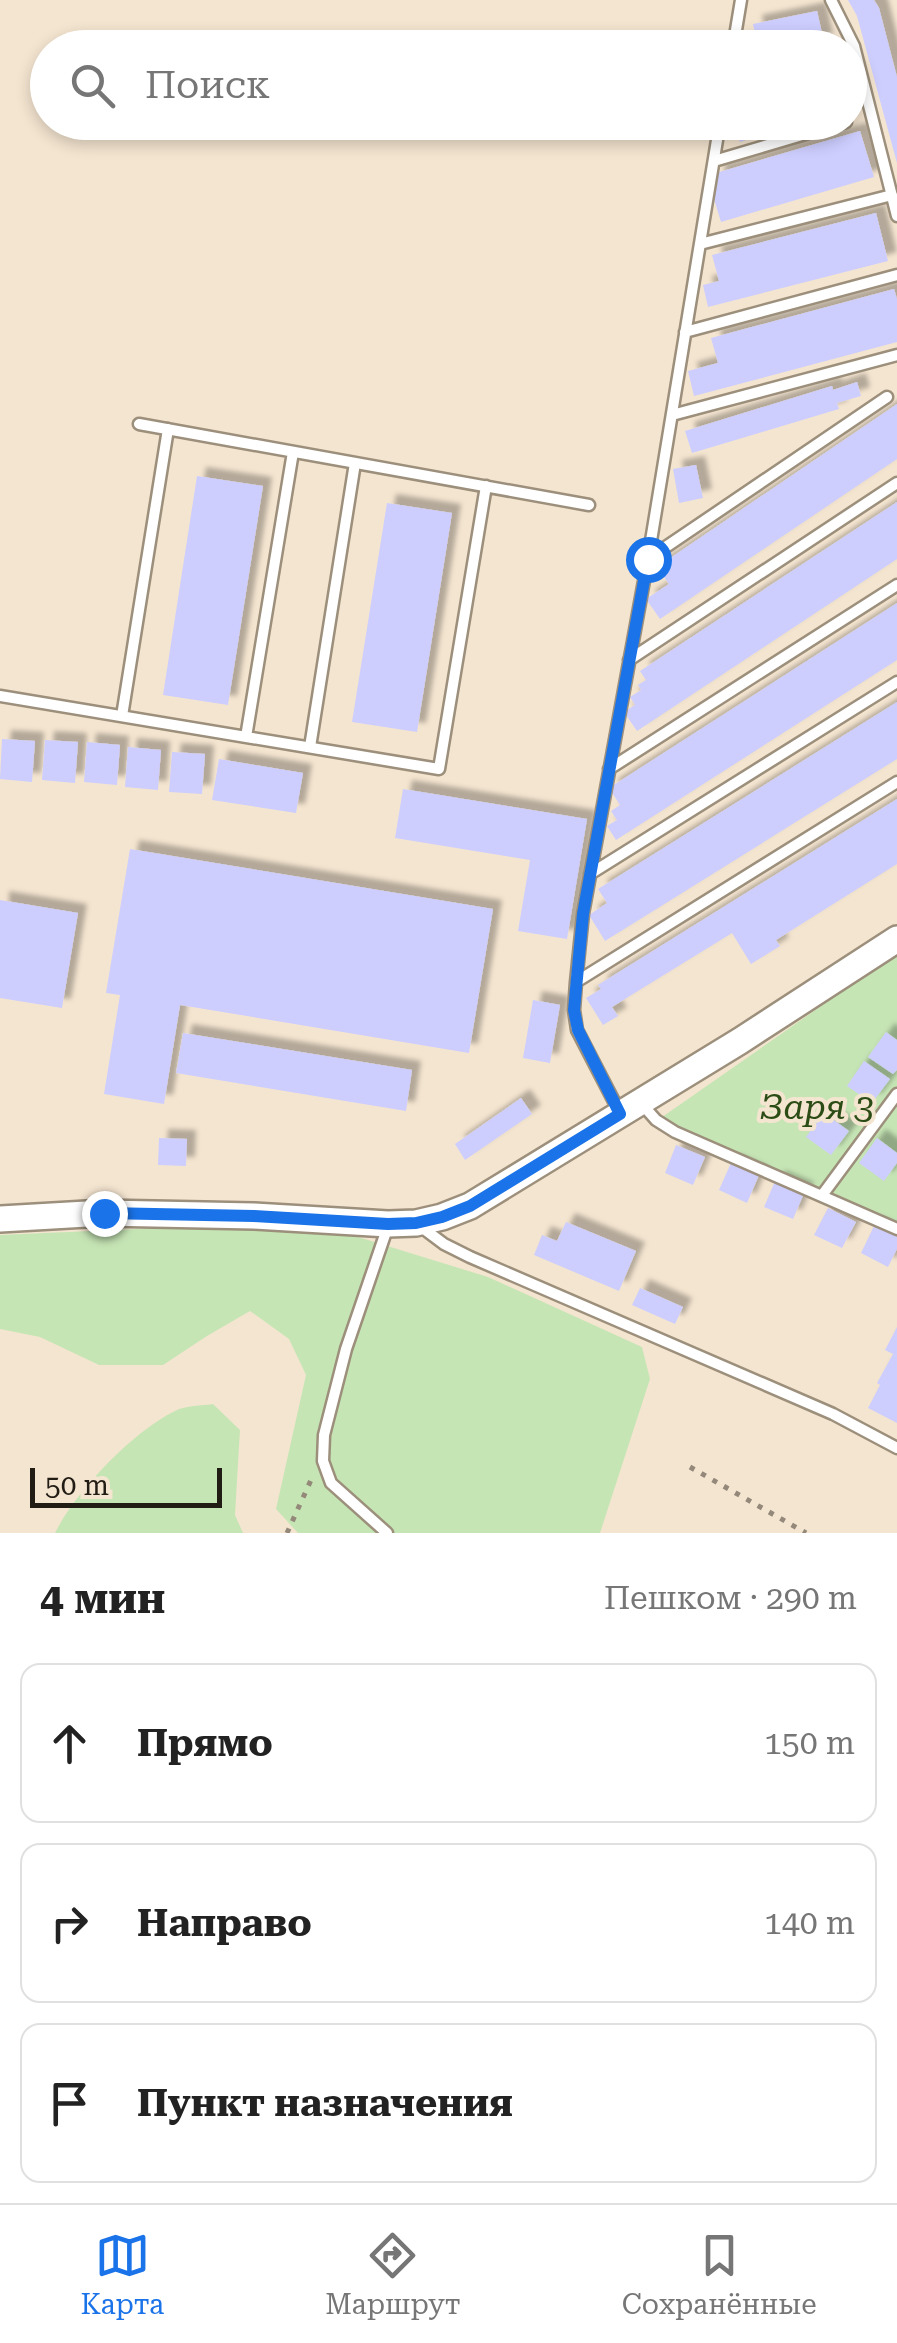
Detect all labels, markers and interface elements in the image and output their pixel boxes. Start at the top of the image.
search box [30,30,867,140]
icon: search [65,58,120,113]
text: Поиск [145,63,270,107]
route start [626,537,672,583]
park label: Заря 3 [760,1087,874,1128]
route end [82,1191,128,1237]
scale bar [30,1463,222,1508]
text: 50 m [45,1469,109,1502]
text: 4 мин [40,1574,165,1623]
text: Пешком · 290 m [604,1579,857,1617]
icon: ahead [42,1716,97,1771]
text: Прямо [137,1721,273,1765]
text: 150 m [764,1724,855,1762]
icon: right [42,1896,97,1951]
text: Направо [137,1901,312,1945]
text: 140 m [764,1904,855,1942]
icon: arrive [42,2076,97,2131]
text: Пункт назначения [137,2081,513,2125]
tab: Карта [80,2228,164,2321]
tab: Маршрут [325,2228,461,2321]
tab: Сохранённые [622,2228,817,2321]

